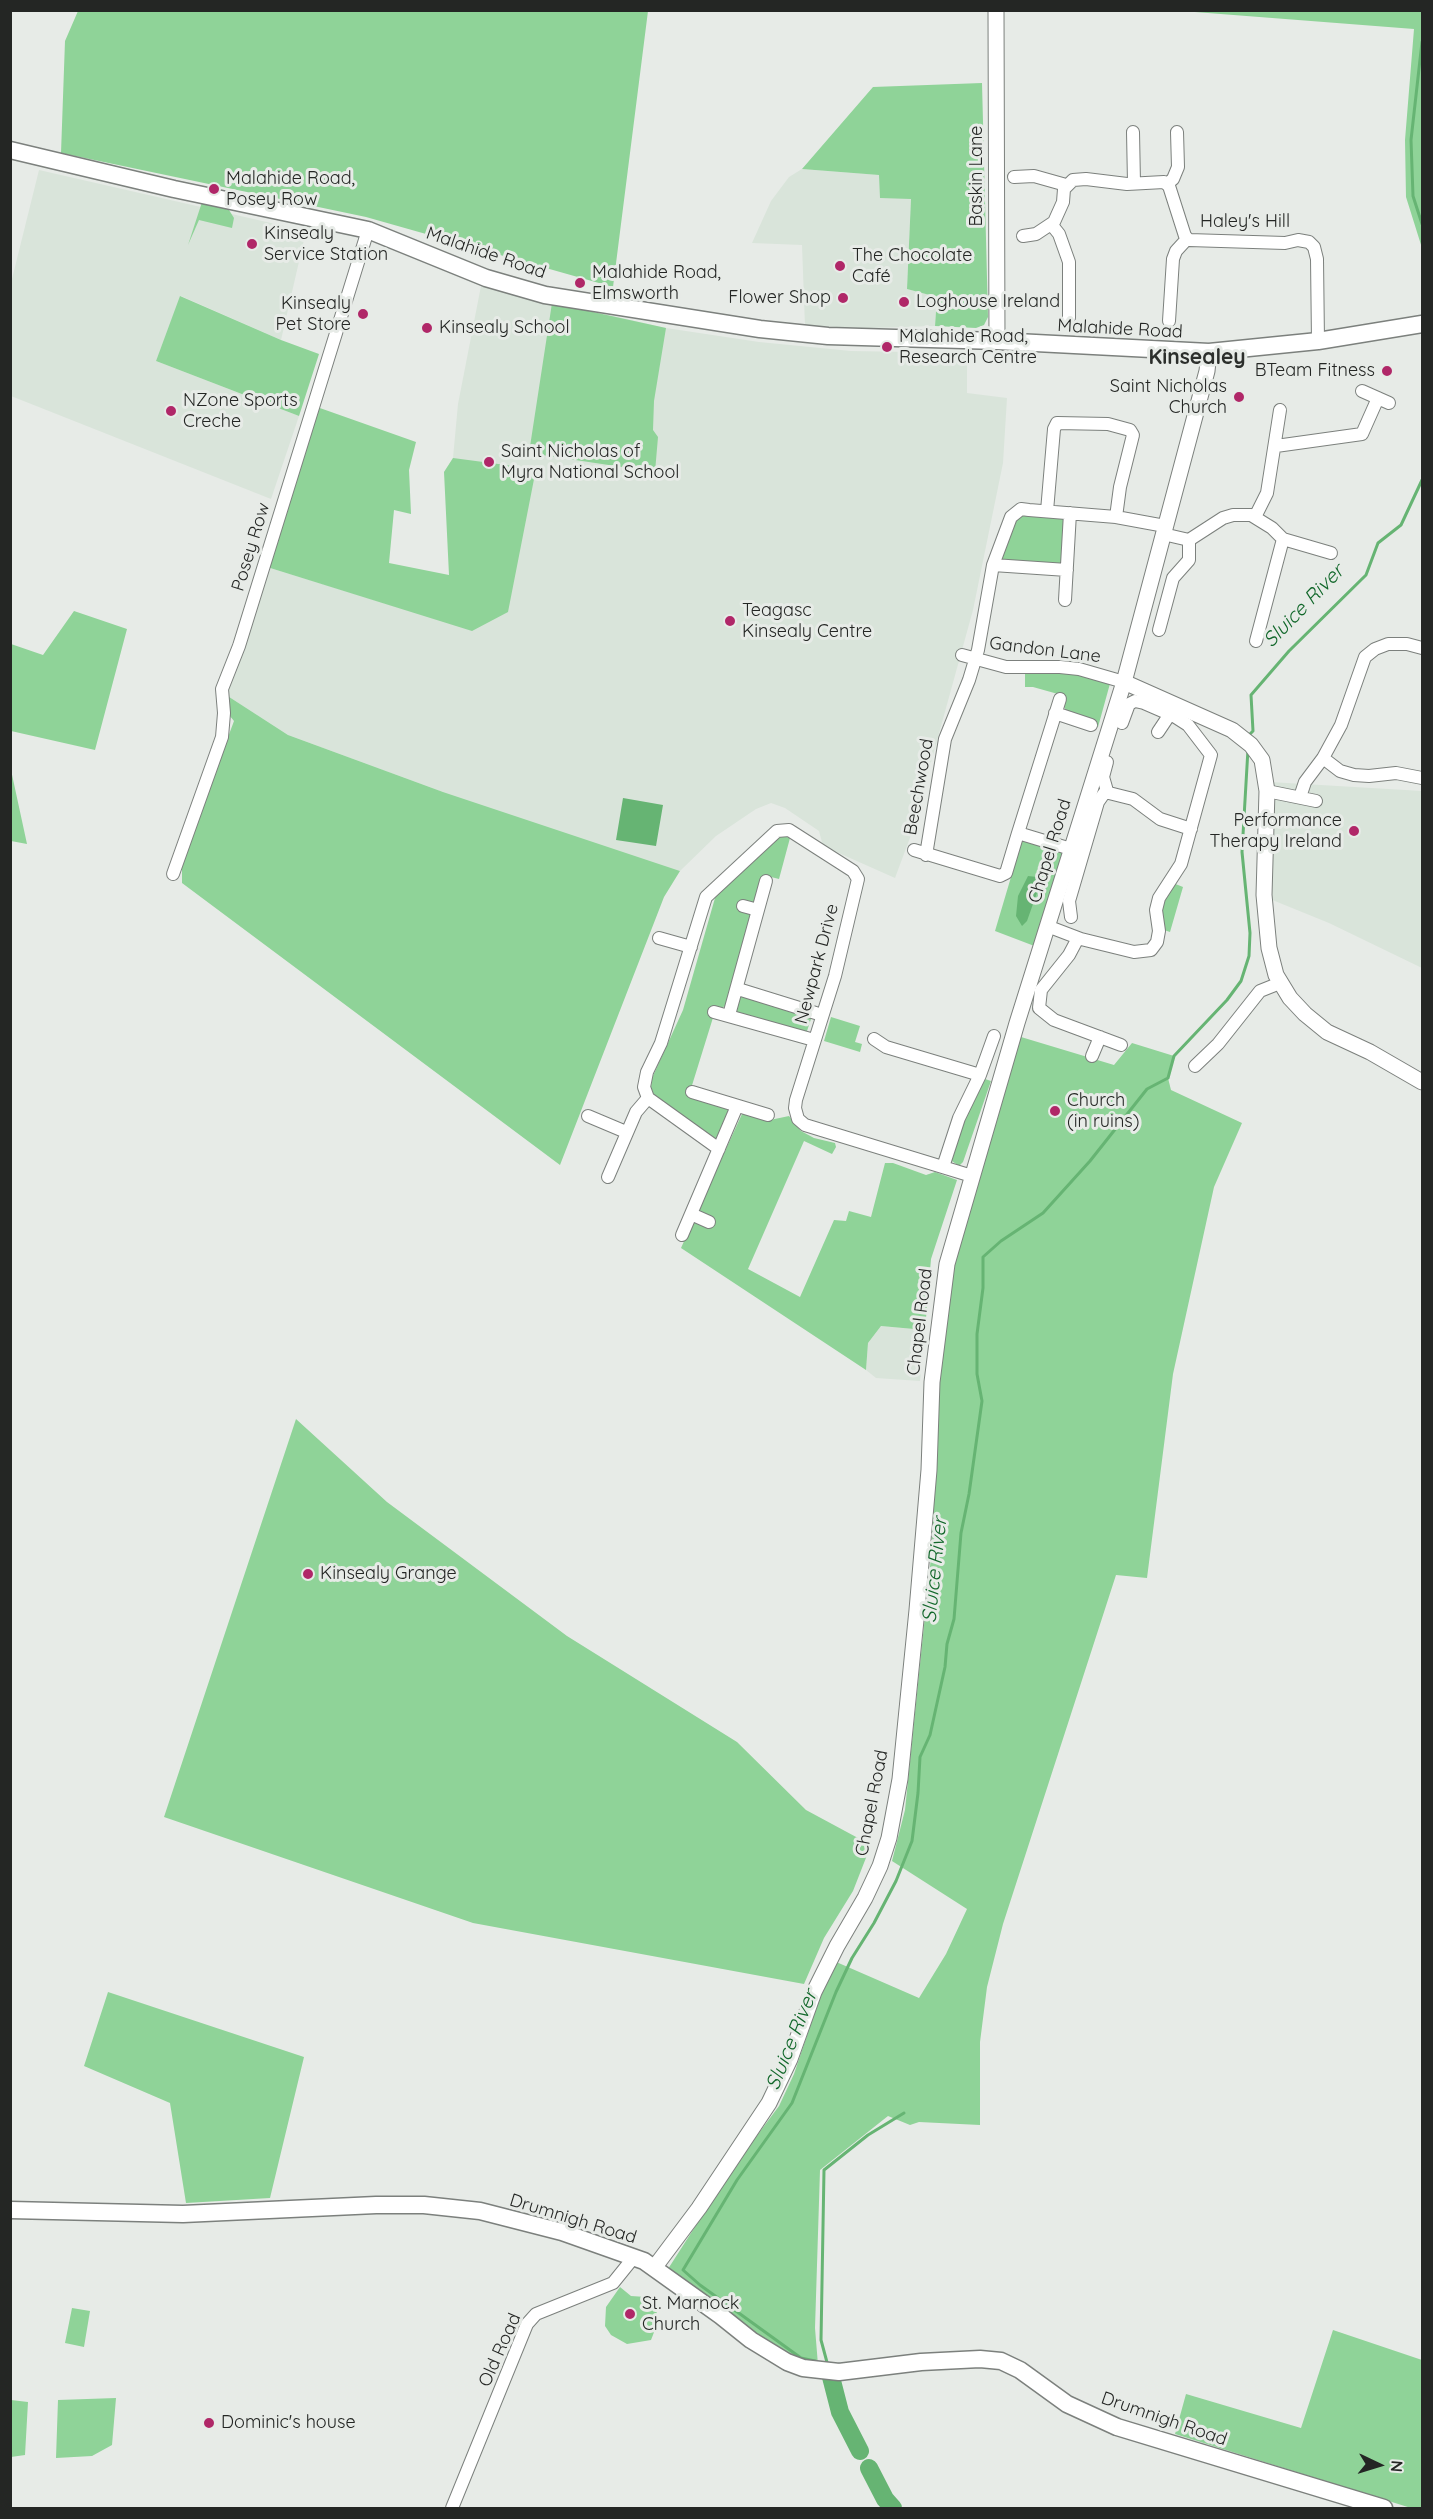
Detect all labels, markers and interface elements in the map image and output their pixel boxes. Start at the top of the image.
street label: Baskin Lane [966,126,988,226]
place label: Malahide Road, Posey Row [226,168,355,210]
marker: Malahide Road, Posey Row [207,182,221,196]
street label: Haley's Hill [1200,211,1290,233]
street label: Malahide Road [423,222,549,284]
place label: Kinsealy Service Station [264,223,388,266]
marker: Kinsealy Service Station [245,237,259,251]
place label: The Chocolate Café [852,245,972,288]
marker: The Chocolate Café [833,259,847,273]
place label: Malahide Road, Elmsworth [592,262,721,304]
marker: Malahide Road, Elmsworth [573,276,587,290]
place label: Flower Shop [728,287,831,309]
marker: Flower Shop [836,291,850,305]
place label: Loghouse Ireland [916,291,1060,313]
place label: Kinsealy Pet Store [276,293,351,336]
marker: Loghouse Ireland [897,295,911,309]
marker: Kinsealy Pet Store [356,307,370,321]
street label: Malahide Road [1057,315,1183,343]
place label: Kinsealy School [439,317,570,339]
marker: Kinsealy School [420,321,434,335]
place label: Malahide Road, Research Centre [899,326,1037,368]
marker: Malahide Road, Research Centre [880,340,894,354]
district label: Kinsealey [1148,345,1246,371]
place label: BTeam Fitness [1255,360,1375,382]
marker: BTeam Fitness [1380,364,1394,378]
place label: Saint Nicholas Church [1110,376,1227,418]
place label: NZone Sports Creche [183,390,298,432]
marker: Saint Nicholas Church [1232,390,1246,404]
marker: NZone Sports Creche [164,404,178,418]
place label: Saint Nicholas of Myra National School [501,441,679,484]
marker: Saint Nicholas of Myra National School [482,455,496,469]
street label: Posey Row [227,500,275,594]
water label: Sluice River [1259,560,1349,652]
place label: Teagasc Kinsealy Centre [742,600,872,642]
marker: Teagasc Kinsealy Centre [723,614,737,628]
street label: Gandon Lane [988,632,1102,668]
street label: Beechwood [900,737,938,837]
street label: Chapel Road [1024,796,1076,906]
place label: Performance Therapy Ireland [1210,810,1342,852]
marker: Performance Therapy Ireland [1347,824,1361,838]
street label: Newpark Drive [791,902,843,1026]
place label: Church (in ruins) [1067,1090,1140,1132]
marker: Church (in ruins) [1048,1104,1062,1118]
street label: Chapel Road [903,1267,937,1377]
water label: Sluice River [918,1516,952,1624]
place label: Kinsealy Grange [320,1563,457,1585]
marker: Kinsealy Grange [301,1567,315,1581]
street label: Chapel Road [851,1748,893,1858]
water label: Sluice River [761,1987,823,2093]
street label: Drumnigh Road [507,2189,639,2249]
place label: St. Marnock Church [642,2293,739,2336]
marker: St. Marnock Church [623,2307,637,2321]
street label: Old Road [474,2310,526,2390]
street label: Drumnigh Road [1098,2387,1230,2451]
place label: Dominic's house [221,2412,356,2434]
marker: Dominic's house [202,2416,216,2430]
north arrow [1349,2435,1409,2495]
text: N [1387,2460,1407,2473]

